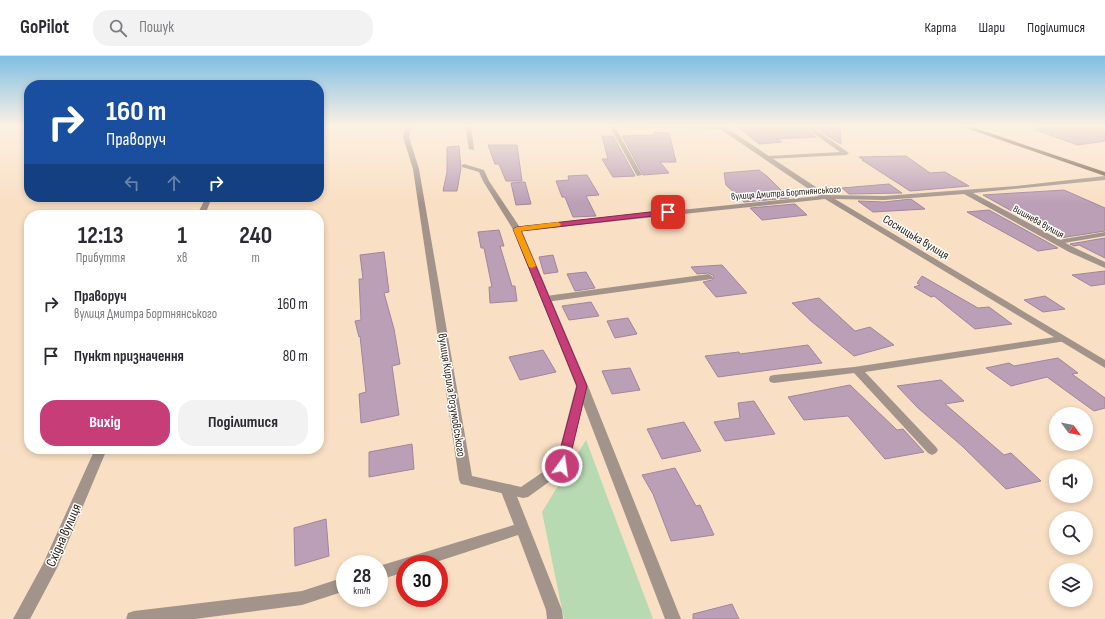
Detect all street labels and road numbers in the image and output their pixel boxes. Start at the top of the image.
street label: вулиця Дмитра Бортнянського [731,183,841,203]
street label: Вишнева вулиця [1011,203,1066,241]
street label: Сосницька вулиця [880,212,952,263]
street label: вулиця Кирила Розумовського [434,332,469,458]
street label: Східна вулиця [42,501,85,569]

